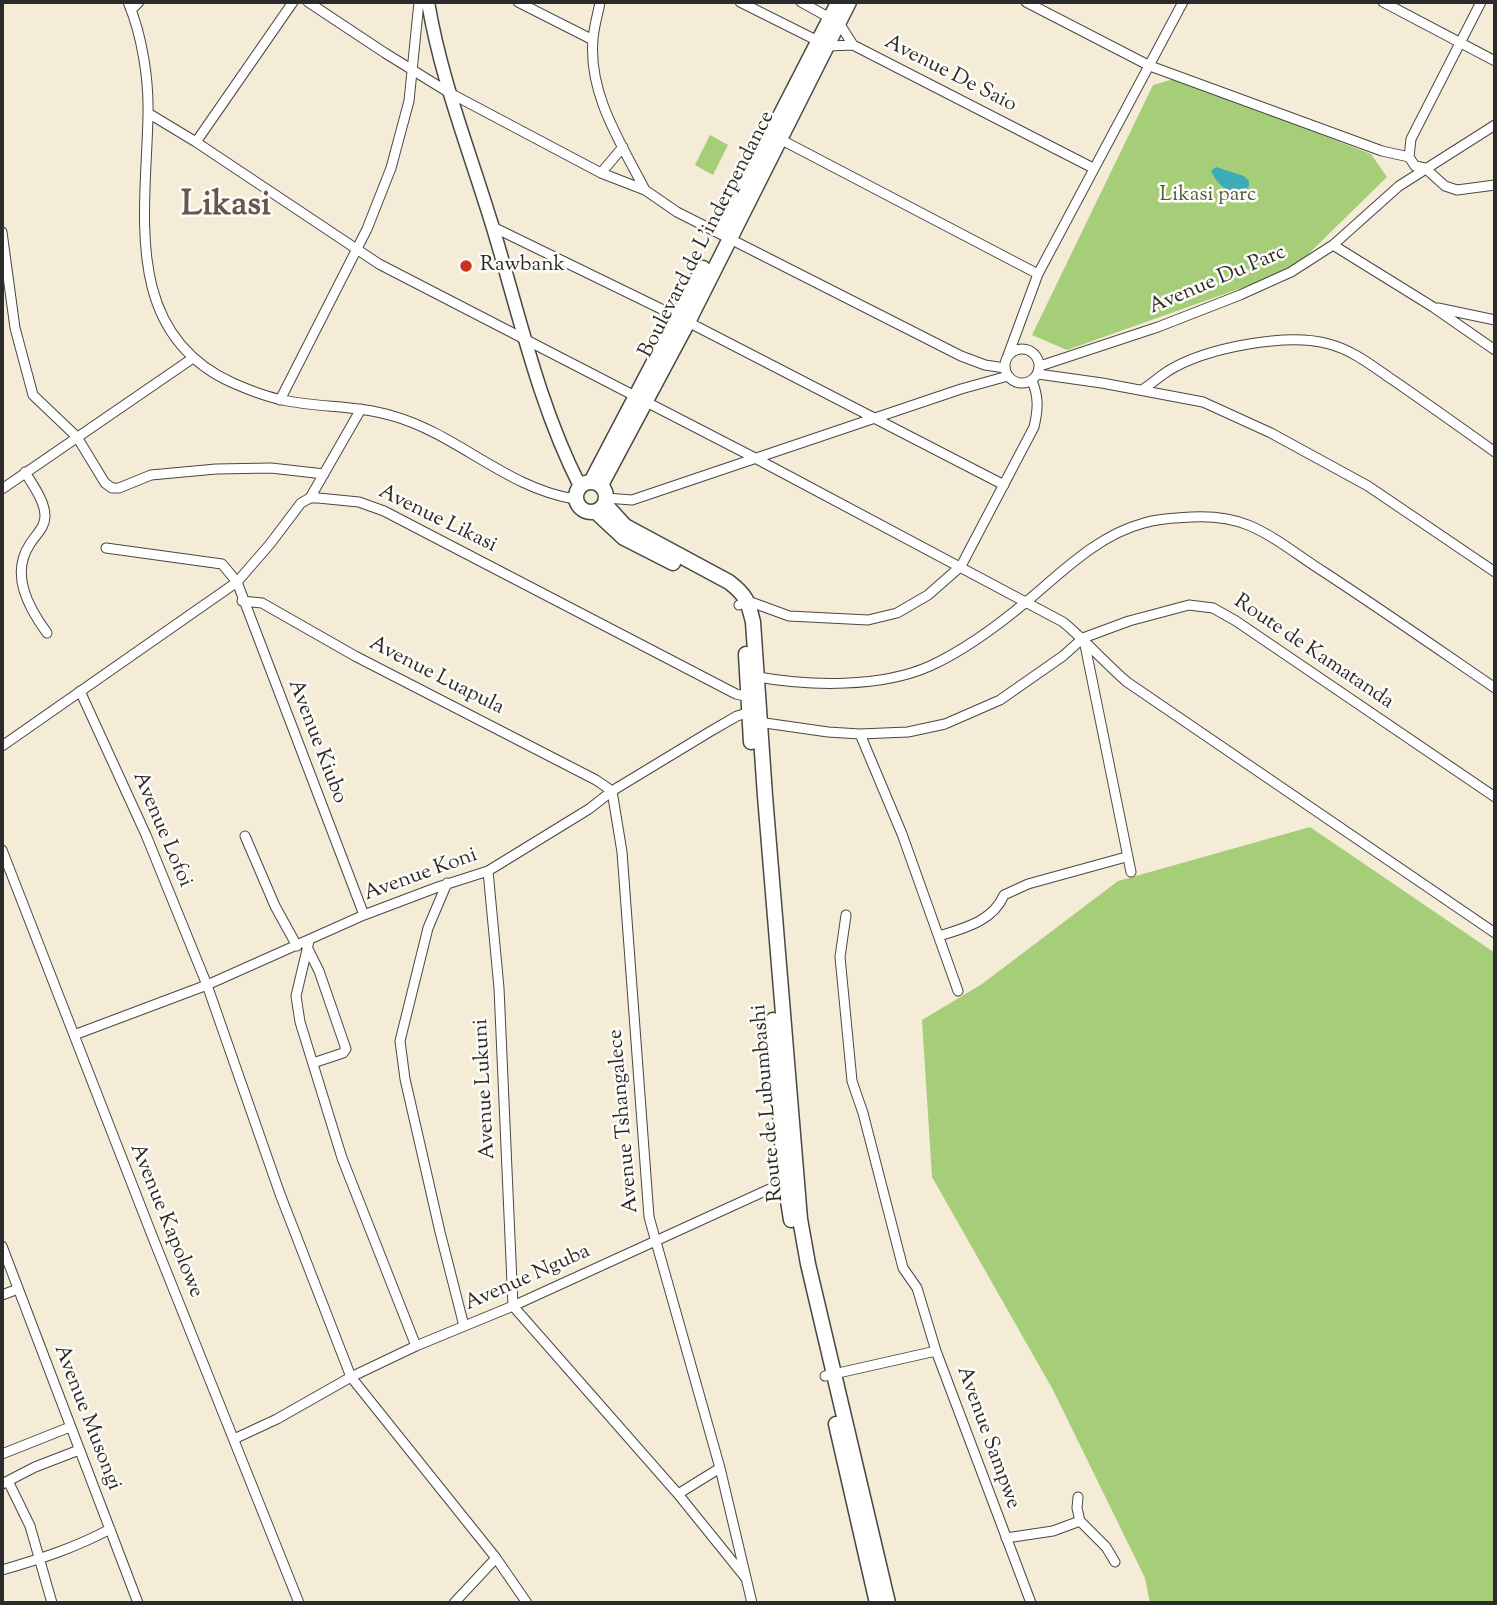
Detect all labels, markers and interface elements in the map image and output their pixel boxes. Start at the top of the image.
street label: Avenue De Saio [880,31,1020,119]
street label: Boulevard de L'inderpendance [635,107,781,363]
park label: Likasi parc [1160,183,1256,209]
district label: Likasi [181,187,271,229]
street label: Avenue Du Parc [1146,241,1290,321]
place label: Rawbank [480,253,565,279]
marker: Rawbank [458,258,474,274]
street label: Avenue Likasi [374,480,500,560]
street label: Route de Kamatanda [1228,590,1398,716]
street label: Avenue Luapula [364,632,508,722]
street label: Avenue Kiubo [281,677,351,807]
street label: Avenue Lofoi [125,768,197,892]
street label: Avenue Koni [361,844,481,908]
street label: Route de Lubumbashi [748,1003,790,1203]
street label: Avenue Lukuni [470,1018,502,1160]
street label: Avenue Tshangalece [604,1028,646,1214]
street label: Avenue Kapolowe [123,1140,207,1302]
street label: Avenue Nguba [461,1240,595,1318]
street label: Avenue Musongi [47,1342,125,1494]
street label: Avenue Sampwe [950,1363,1024,1513]

